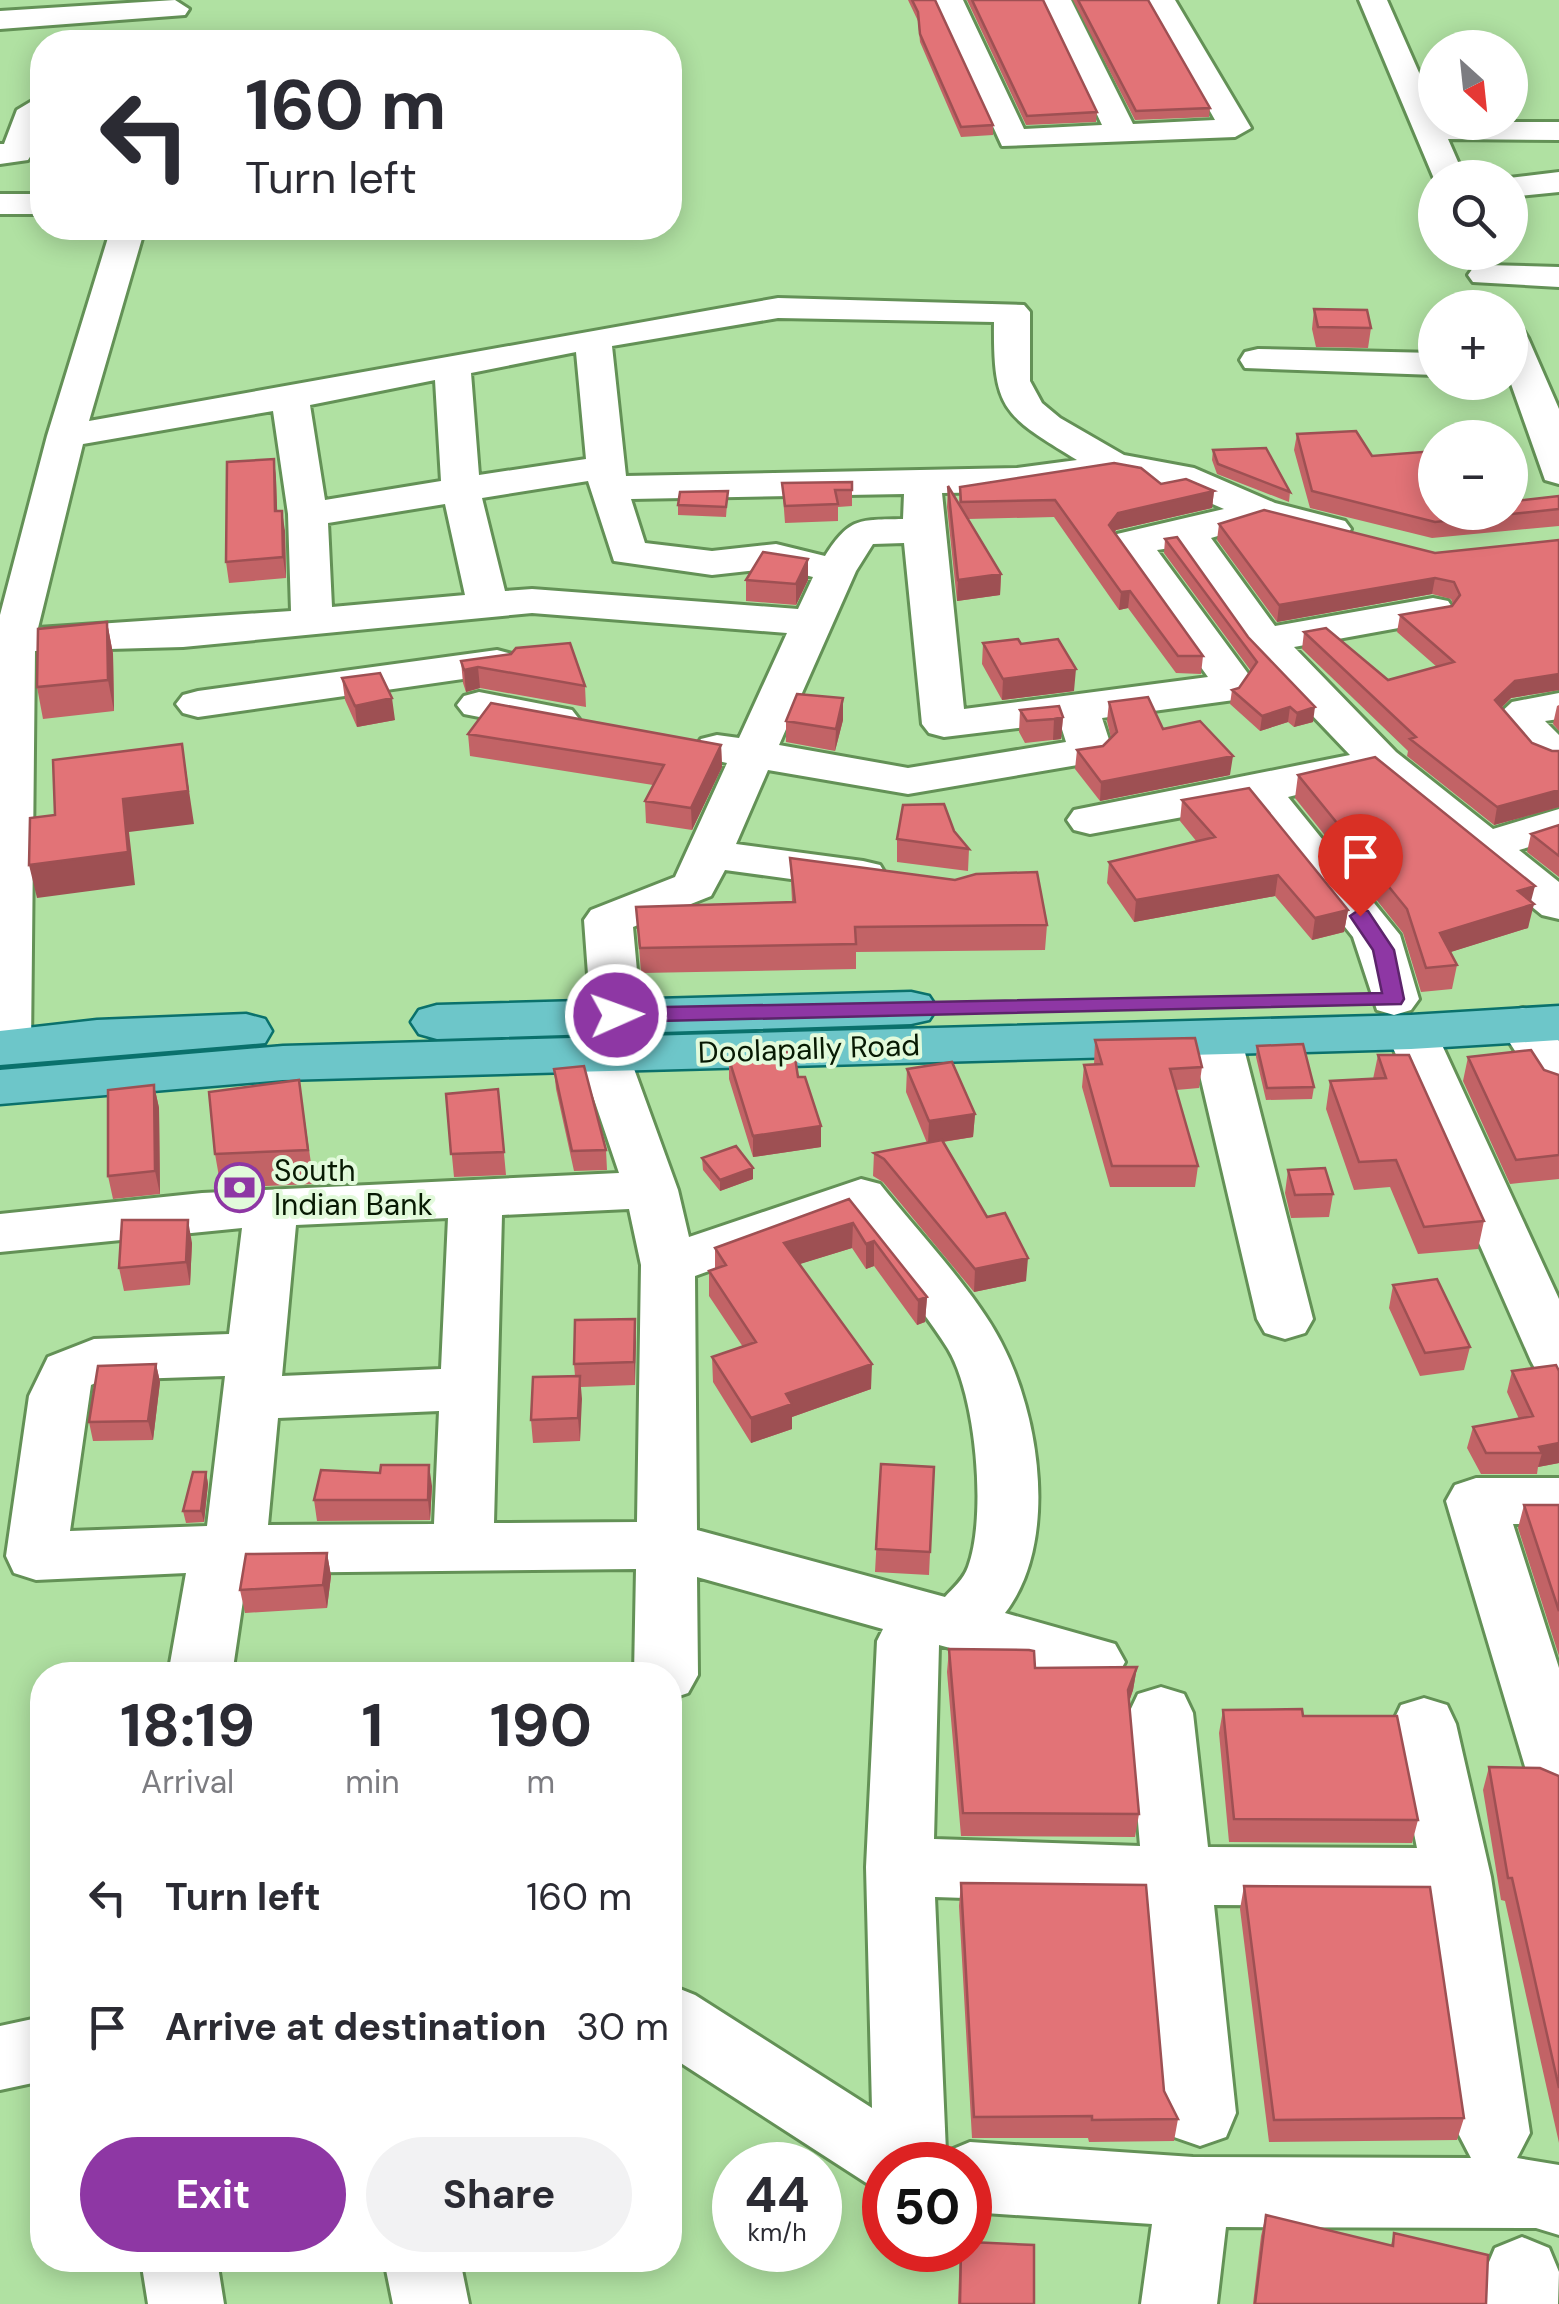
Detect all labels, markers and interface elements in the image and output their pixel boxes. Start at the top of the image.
north arrow [1418,30,1528,140]
map controls [1418,30,1528,530]
text: 160 m [245,60,446,151]
icon: left [80,70,210,200]
text: Turn left [245,148,417,207]
button: search [1418,160,1528,270]
button: + [1418,290,1528,400]
button: − [1418,420,1528,530]
pin [1318,814,1403,917]
icon: arrive [1333,829,1388,884]
position arrow [564,963,668,1067]
street label: Doolapally Road [697,1025,921,1072]
place label: South Indian Bank [274,1151,433,1224]
bank icon: South Indian Bank [213,1162,265,1214]
text: 18:19 [120,1686,255,1765]
text: 1 [361,1686,383,1765]
text: 190 [490,1686,592,1765]
text: Arrival [141,1761,234,1803]
text: min [345,1761,400,1803]
text: m [527,1761,555,1803]
icon: left [80,1870,135,1925]
text: Turn left [165,1872,321,1922]
text: 160 m [526,1872,632,1922]
icon: arrive [80,2000,135,2055]
text: Arrive at destination [165,2002,547,2052]
text: 30 m [577,2002,669,2052]
button: Exit [80,2137,346,2252]
button: Share [366,2137,632,2252]
speed limit sign: 50 [862,2142,992,2272]
text: 44 [745,2162,810,2228]
text: km/h [747,2216,807,2249]

